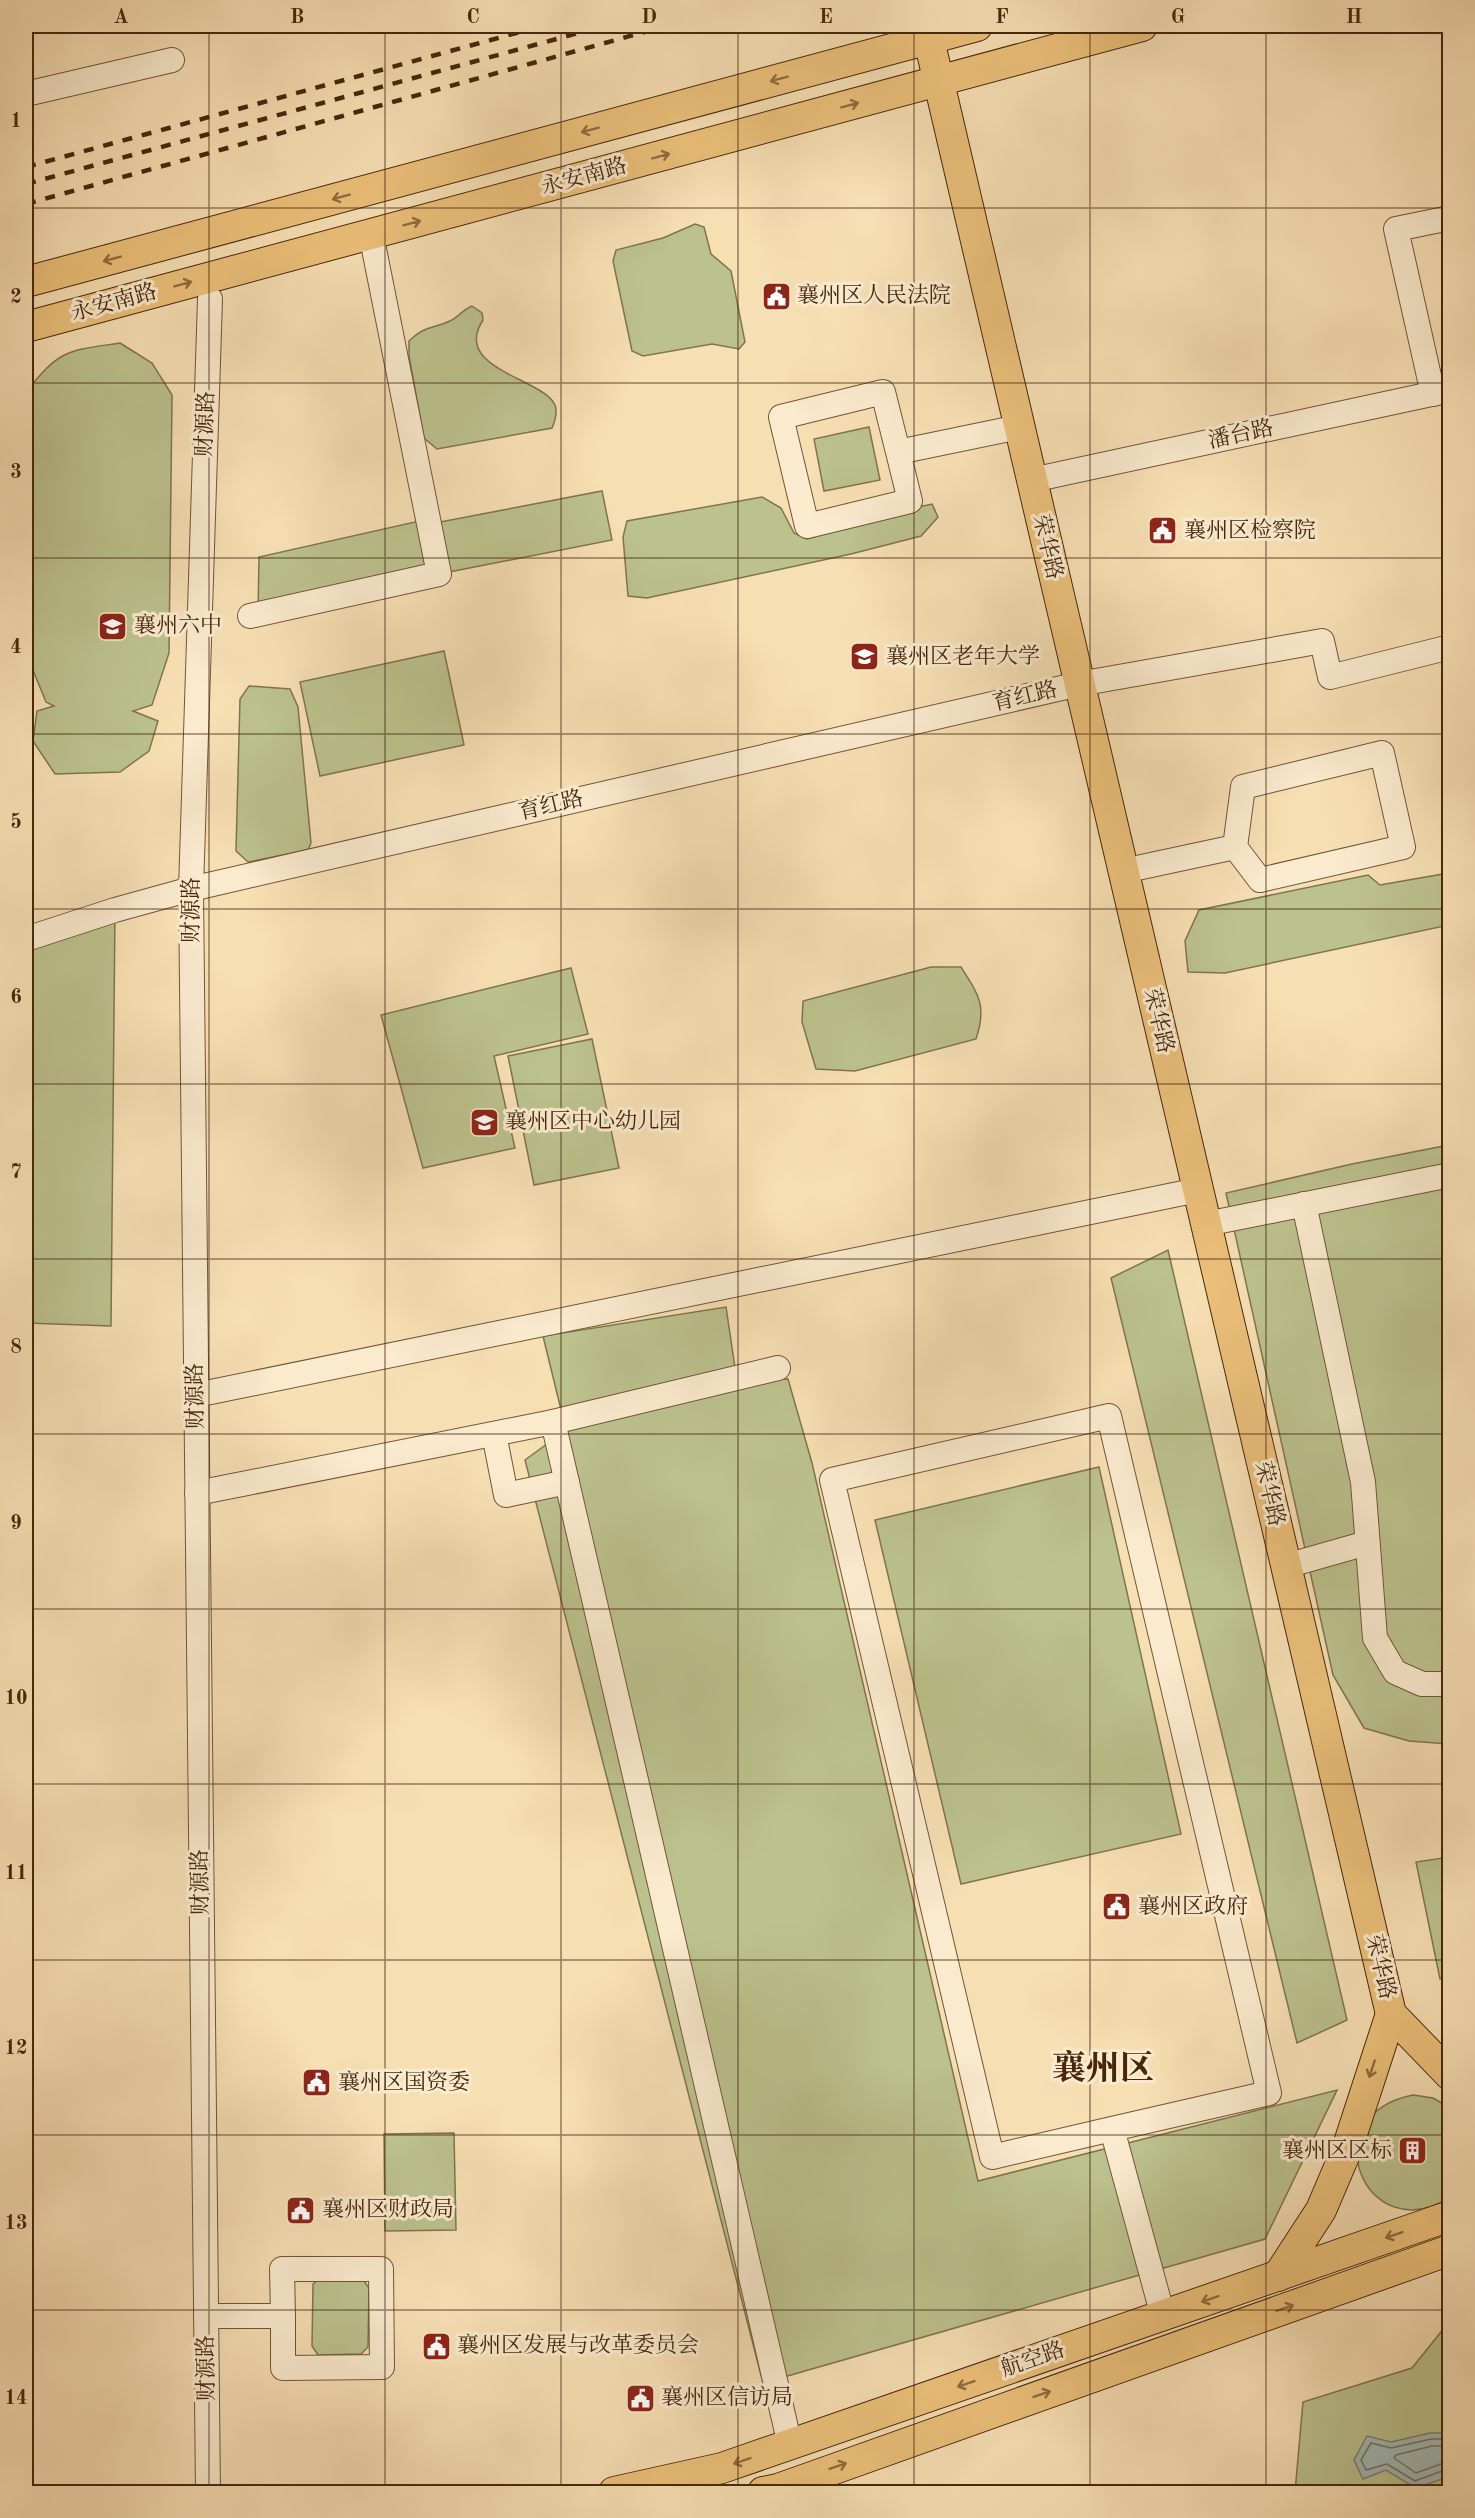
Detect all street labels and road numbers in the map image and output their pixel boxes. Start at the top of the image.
street label: 永安南路 [538,153,629,199]
street label: 永安南路 [68,279,159,325]
street label: 财源路 [192,391,218,457]
street label: 潘台路 [1206,415,1276,453]
street label: 荣华路 [1029,512,1067,582]
street label: 育红路 [990,677,1060,715]
street label: 育红路 [516,786,586,824]
street label: 财源路 [179,877,203,943]
street label: 荣华路 [1140,986,1178,1056]
street label: 财源路 [182,1363,208,1429]
street label: 荣华路 [1251,1459,1289,1529]
street label: 财源路 [187,1849,213,1915]
street label: 荣华路 [1362,1932,1400,2002]
street label: 财源路 [193,2335,219,2401]
street label: 航空路 [998,2337,1068,2381]

